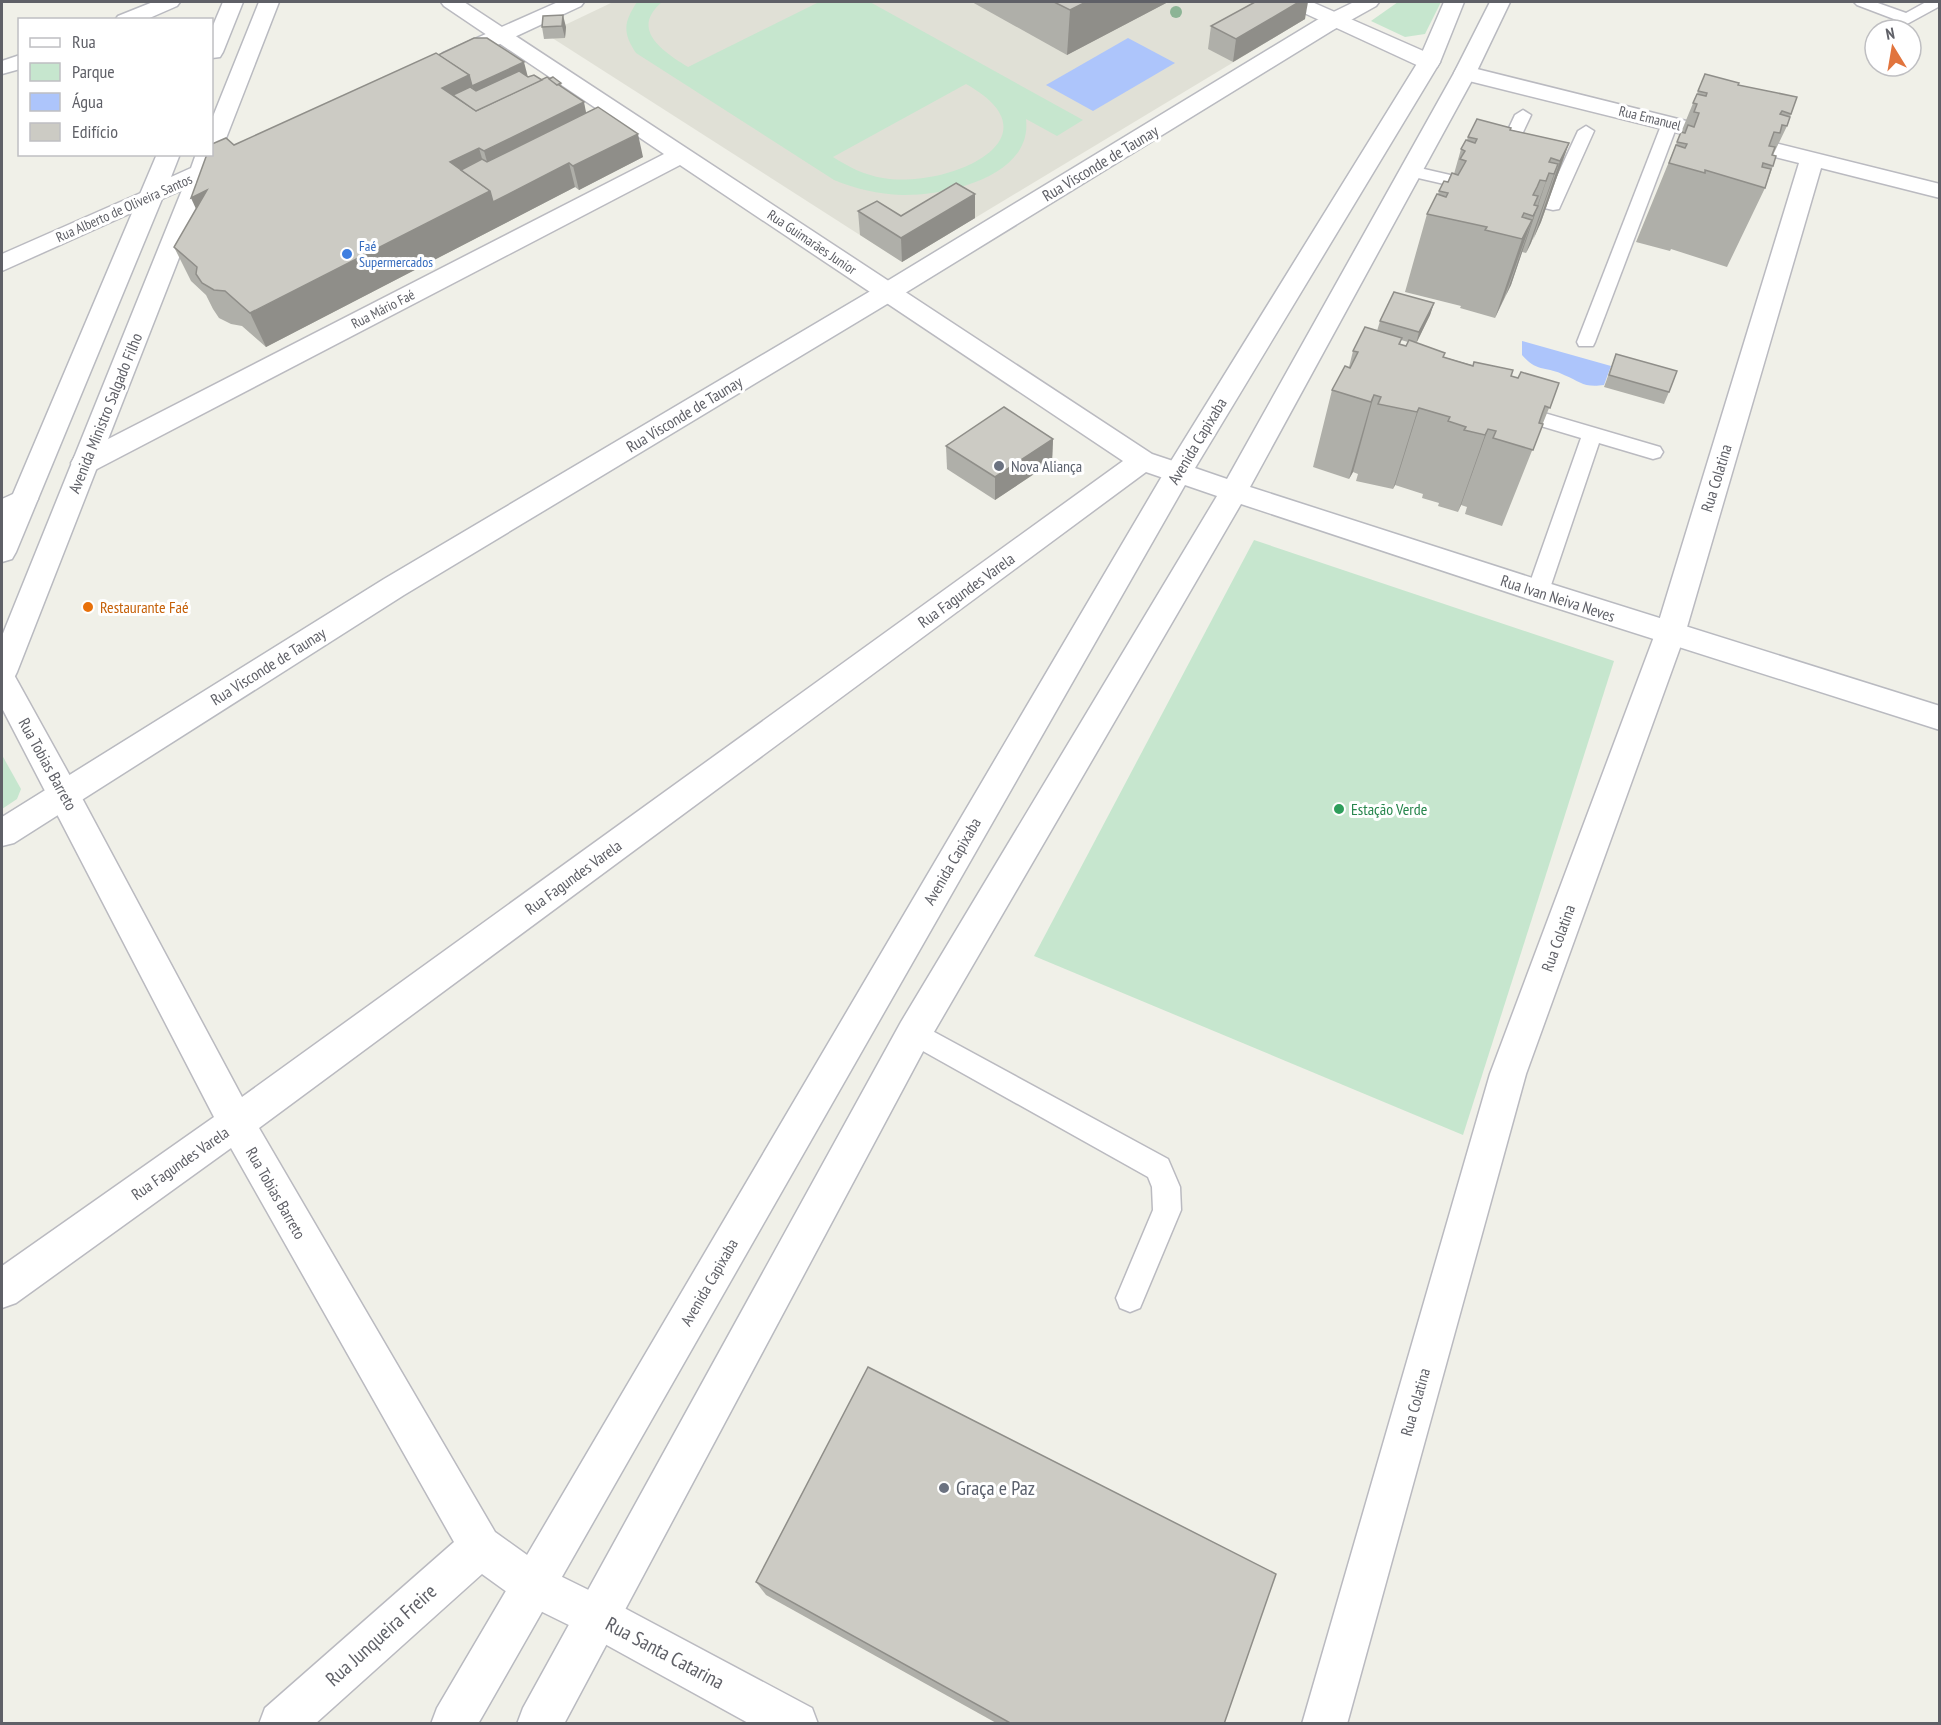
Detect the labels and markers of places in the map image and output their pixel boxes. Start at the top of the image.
place label: Faé Supermercados [359,237,433,271]
marker: Faé Supermercados [340,247,354,261]
place label: Nova Aliança [1011,456,1082,476]
marker: Nova Aliança [992,459,1006,473]
place label: Restaurante Faé [100,597,189,617]
marker: Restaurante Faé [81,600,95,614]
place label: Estação Verde [1351,799,1427,819]
marker: Estação Verde [1332,802,1346,816]
place label: Graça e Paz [956,1475,1035,1501]
marker: Graça e Paz [937,1481,951,1495]

